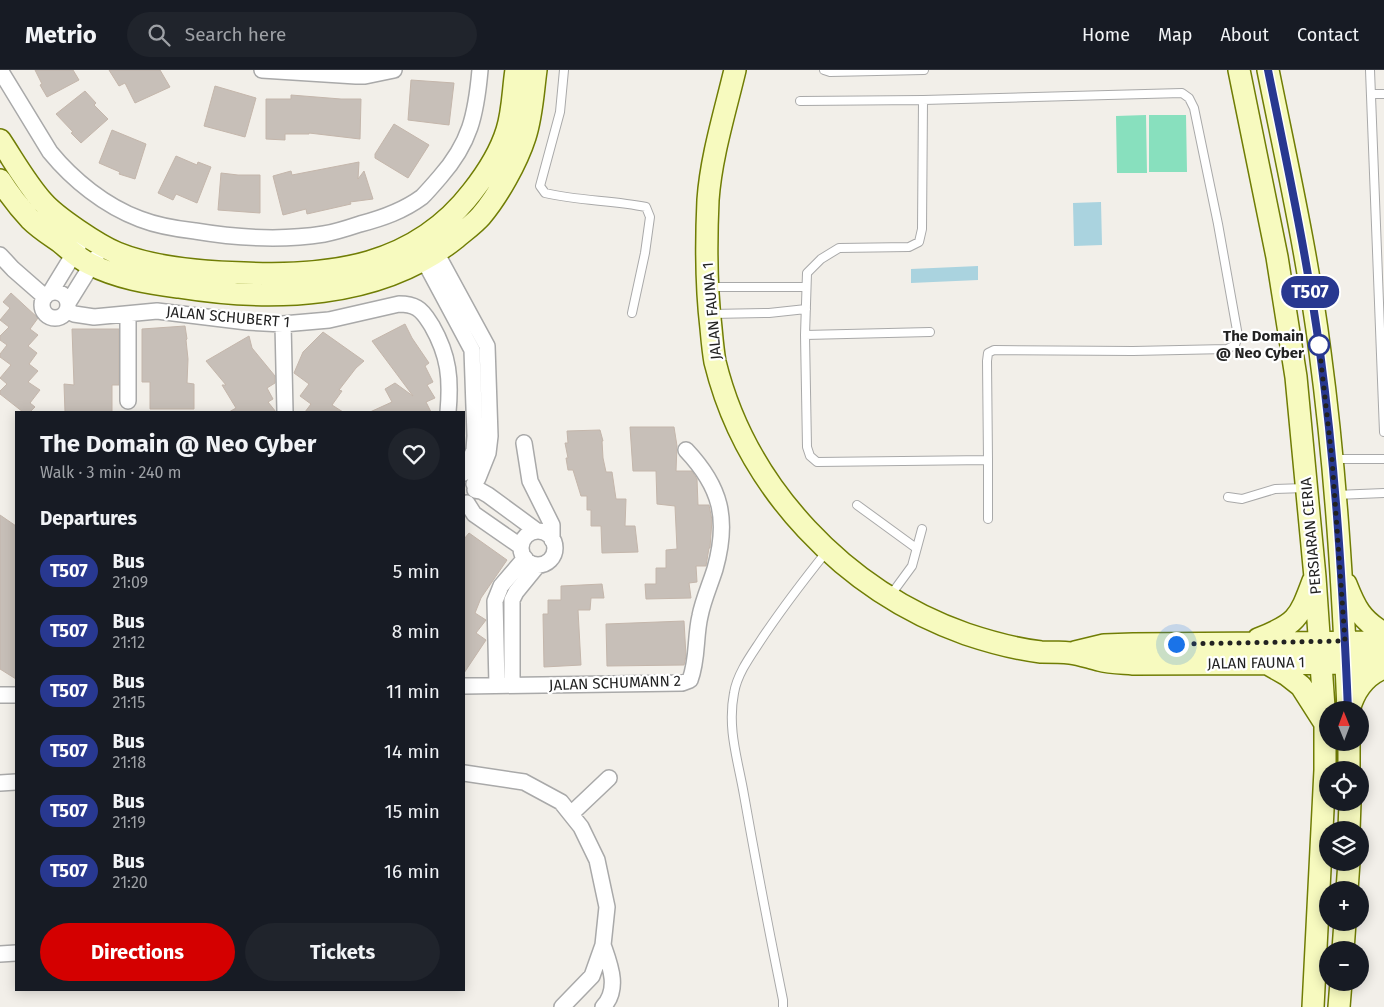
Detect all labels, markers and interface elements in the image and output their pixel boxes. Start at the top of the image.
search box [127,12,477,57]
text: Metrio [25,21,97,49]
icon: search [145,21,173,49]
text: Search here [185,23,286,46]
text: Home [1082,24,1130,46]
text: Map [1158,24,1192,46]
text: About [1220,24,1269,46]
text: Contact [1297,24,1359,46]
street label: JALAN FAUNA 1 [699,262,725,360]
line badge: T507 [1275,276,1345,308]
text: T507 [1291,281,1329,303]
street label: JALAN SCHUBERT 1 [165,303,291,331]
place label: The Domain @ Neo Cyber [1216,327,1305,362]
marker: The Domain @ Neo Cyber [1308,334,1330,356]
button: heart [388,428,440,480]
text: The Domain @ Neo Cyber [40,430,316,458]
text: Walk · 3 min · 240 m [40,463,182,482]
street label: PERSIARAN CERIA [1297,476,1325,595]
text: Departures [40,507,137,530]
text: Bus [113,550,144,573]
text: T507 [50,560,88,582]
text: 5 min [393,560,440,583]
text: 21:09 [113,573,148,592]
text: Bus [113,610,144,633]
text: T507 [50,620,88,642]
text: 8 min [392,620,440,643]
your location [1164,632,1189,657]
text: 21:12 [113,633,145,652]
street label: JALAN FAUNA 1 [1207,653,1305,673]
text: Bus [113,670,144,693]
street label: JALAN SCHUMANN 2 [549,672,681,694]
text: T507 [50,680,88,702]
text: 11 min [386,680,440,703]
text: 21:15 [113,693,145,712]
north arrow [1319,701,1369,751]
map controls [1319,701,1369,991]
text: Bus [113,730,144,753]
text: T507 [50,740,88,762]
text: 14 min [384,740,440,763]
text: 21:18 [113,753,146,772]
button: locate [1319,761,1369,811]
text: Bus [113,790,144,813]
text: T507 [50,800,88,822]
text: 15 min [384,800,440,823]
text: 21:19 [113,813,146,832]
button: layers [1319,821,1369,871]
text: Bus [113,850,144,873]
text: T507 [50,860,88,882]
text: 16 min [384,860,440,883]
text: 21:20 [113,873,148,892]
button: + [1319,881,1369,931]
button: Directions [40,923,235,981]
button: Tickets [245,923,440,981]
button: − [1319,941,1369,991]

